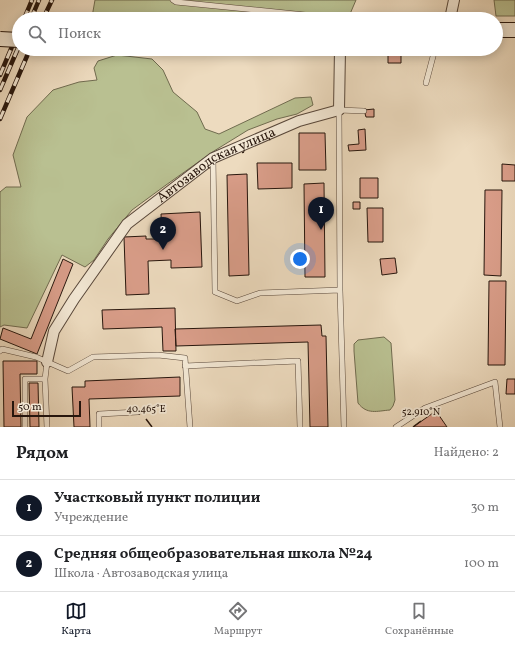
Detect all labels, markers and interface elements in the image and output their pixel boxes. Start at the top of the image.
search box [12,12,503,56]
icon: search [26,23,48,45]
text: Поиск [58,24,101,45]
street label: Автозаводская улица [153,123,278,207]
pin: 1 [308,197,334,230]
pin: 2 [150,217,176,250]
your location [290,249,310,269]
scale bar [12,399,81,418]
text: 50 m [18,400,42,415]
text: 40.465°E [126,402,166,416]
text: 52.910°N [402,405,441,419]
text: Рядом [16,442,69,465]
text: Найдено: 2 [434,444,499,462]
text: Участковый пункт полиции [54,488,260,509]
text: 1 [26,499,32,517]
text: 30 m [471,499,499,517]
text: Учреждение [54,509,128,527]
text: Средняя общеобразовательная школа №24 [54,544,373,565]
text: 2 [26,555,32,573]
text: 100 m [464,555,499,573]
text: Школа · Автозаводская улица [54,565,228,583]
tab: Карта [61,600,91,639]
tab: Маршрут [214,600,262,639]
tab: Сохранённые [385,600,454,639]

